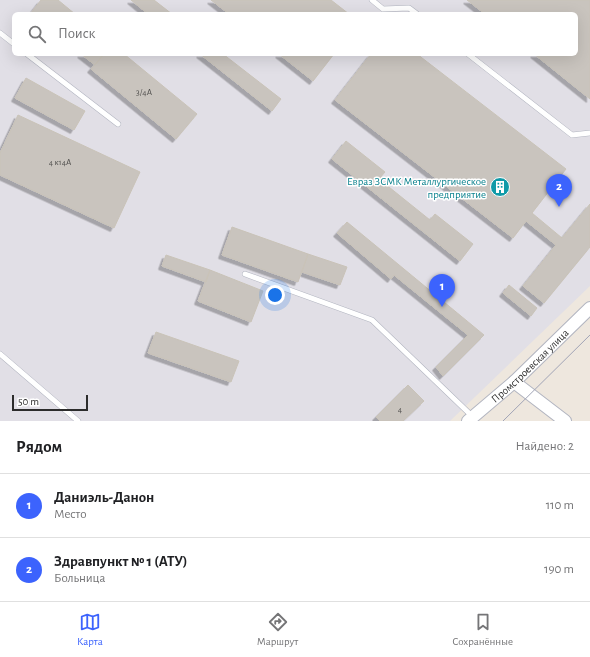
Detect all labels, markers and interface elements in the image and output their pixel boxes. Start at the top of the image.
search box [12,12,578,56]
icon: search [26,23,48,45]
text: Поиск [58,26,96,41]
house number: 3/4А [136,88,153,97]
house number: 4 к14А [49,158,72,167]
pin: 2 [546,174,572,207]
place label: Евраз ЗСМК Металлургическое предприятие [347,176,486,200]
building icon: Евраз ЗСМК Металлургическое предприятие [489,176,511,198]
pin: 1 [429,274,455,307]
your location [265,285,285,305]
street label: Промстроевская улица [489,327,571,404]
scale bar [12,393,88,412]
text: 50 m [18,396,39,407]
house number: 4 [398,405,403,414]
text: Рядом [16,438,62,455]
text: Найдено: 2 [516,440,574,453]
text: Даниэль-Данон [54,490,154,505]
text: 1 [27,499,31,512]
text: 110 m [546,499,574,512]
text: Место [54,508,86,521]
text: Здравпункт № 1 (АТУ) [54,554,188,569]
text: 2 [26,563,32,576]
text: 190 m [544,563,574,576]
text: Больница [54,572,106,585]
tab: Карта [77,611,103,648]
tab: Маршрут [257,611,298,648]
tab: Сохранённые [452,611,513,648]

